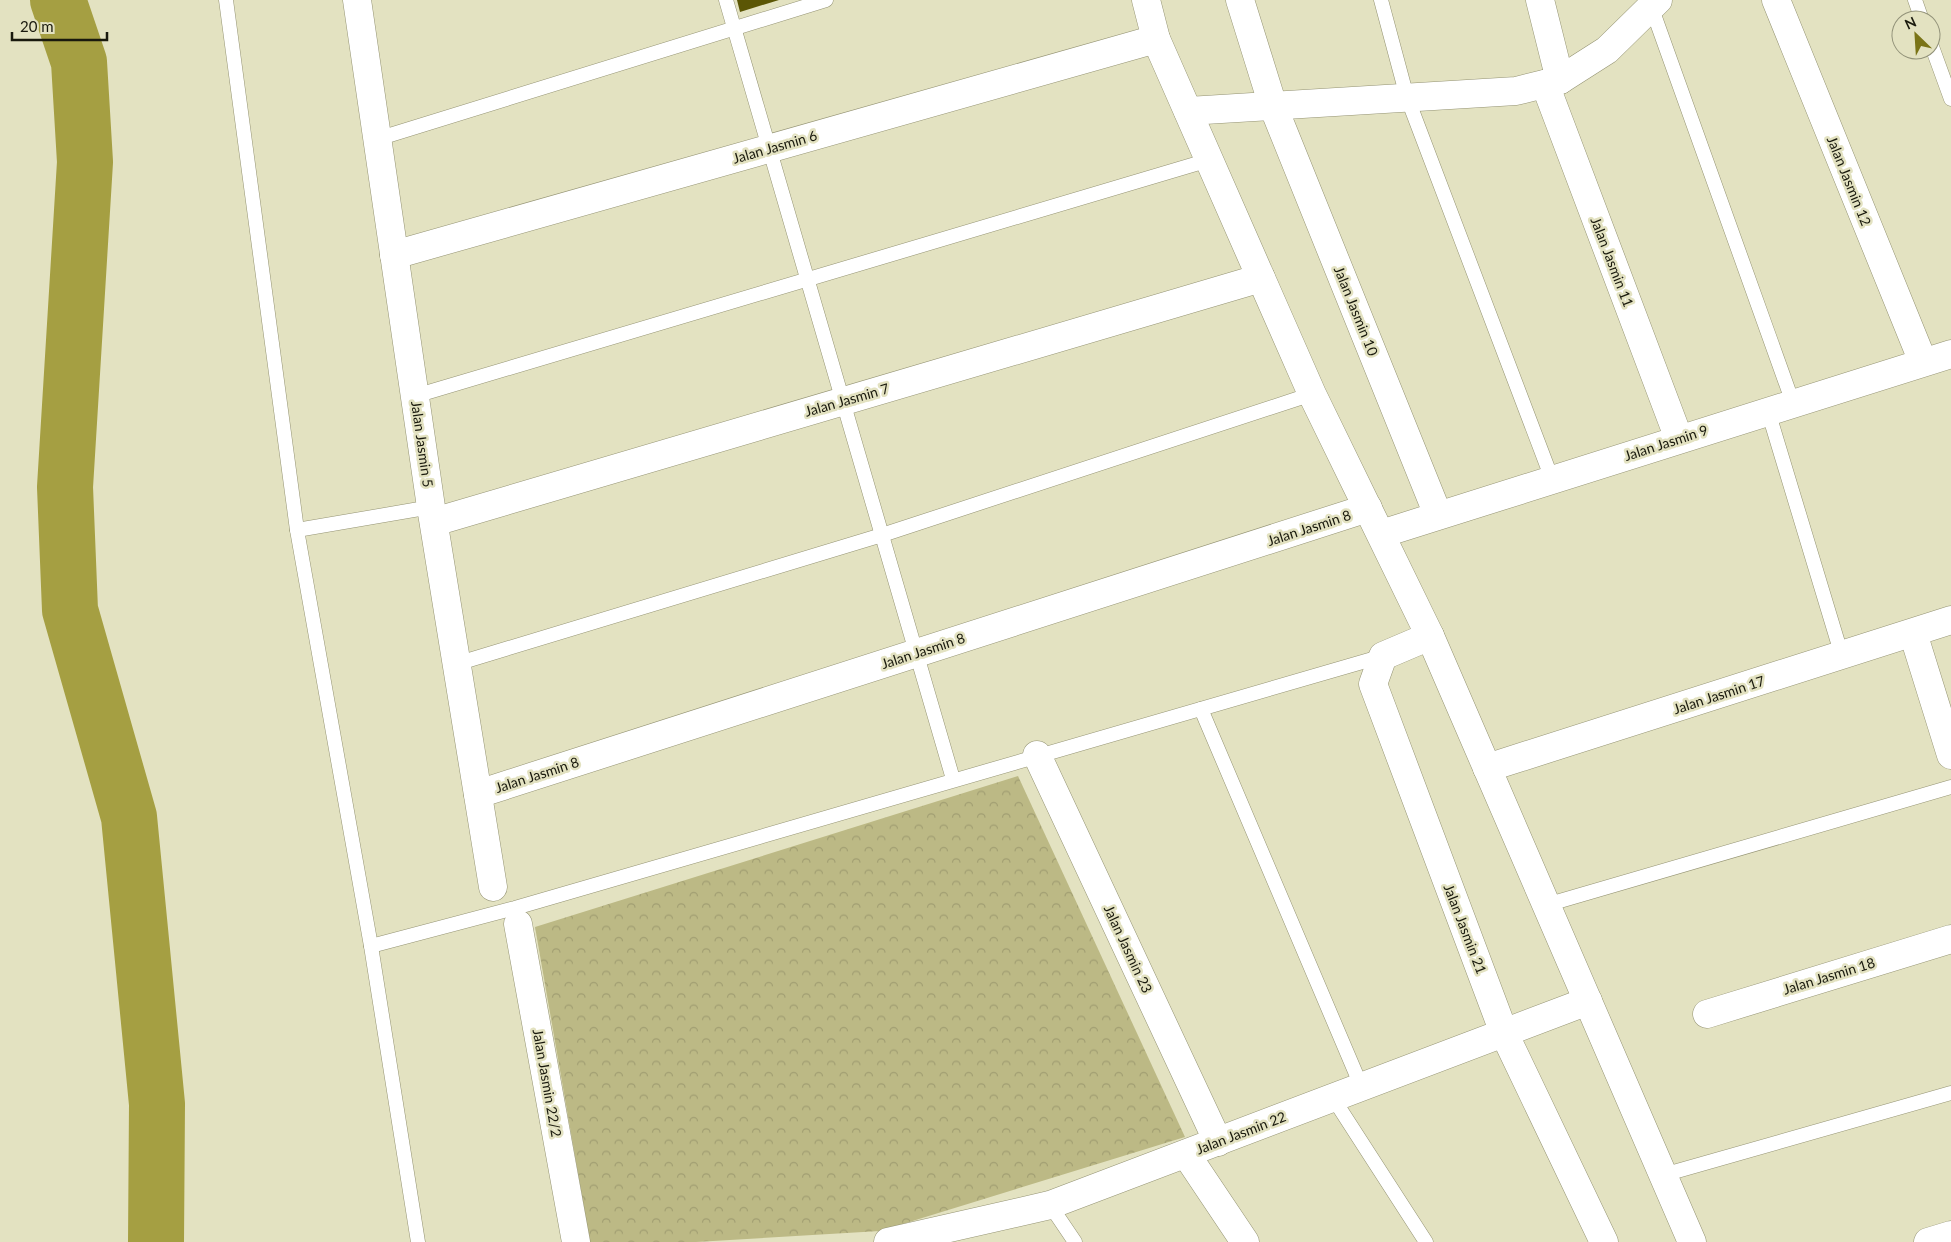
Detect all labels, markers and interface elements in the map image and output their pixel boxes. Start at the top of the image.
scale bar [12,10,108,42]
north arrow [1891,10,1941,60]
text: N [1902,13,1919,33]
text: 20 m [20,17,54,35]
street label: Jalan Jasmin 6 [731,126,819,167]
street label: Jalan Jasmin 12 [1824,134,1875,228]
street label: Jalan Jasmin 11 [1588,214,1637,309]
street label: Jalan Jasmin 10 [1331,264,1382,358]
street label: Jalan Jasmin 7 [803,379,891,420]
street label: Jalan Jasmin 5 [408,400,437,488]
street label: Jalan Jasmin 9 [1622,421,1710,464]
street label: Jalan Jasmin 8 [1265,506,1353,549]
street label: Jalan Jasmin 8 [879,629,967,672]
street label: Jalan Jasmin 17 [1671,672,1767,717]
street label: Jalan Jasmin 8 [493,753,581,796]
street label: Jalan Jasmin 21 [1441,881,1490,976]
street label: Jalan Jasmin 23 [1101,902,1156,995]
street label: Jalan Jasmin 18 [1781,954,1877,998]
street label: Jalan Jasmin 22/2 [530,1028,565,1138]
street label: Jalan Jasmin 22 [1193,1108,1288,1157]

